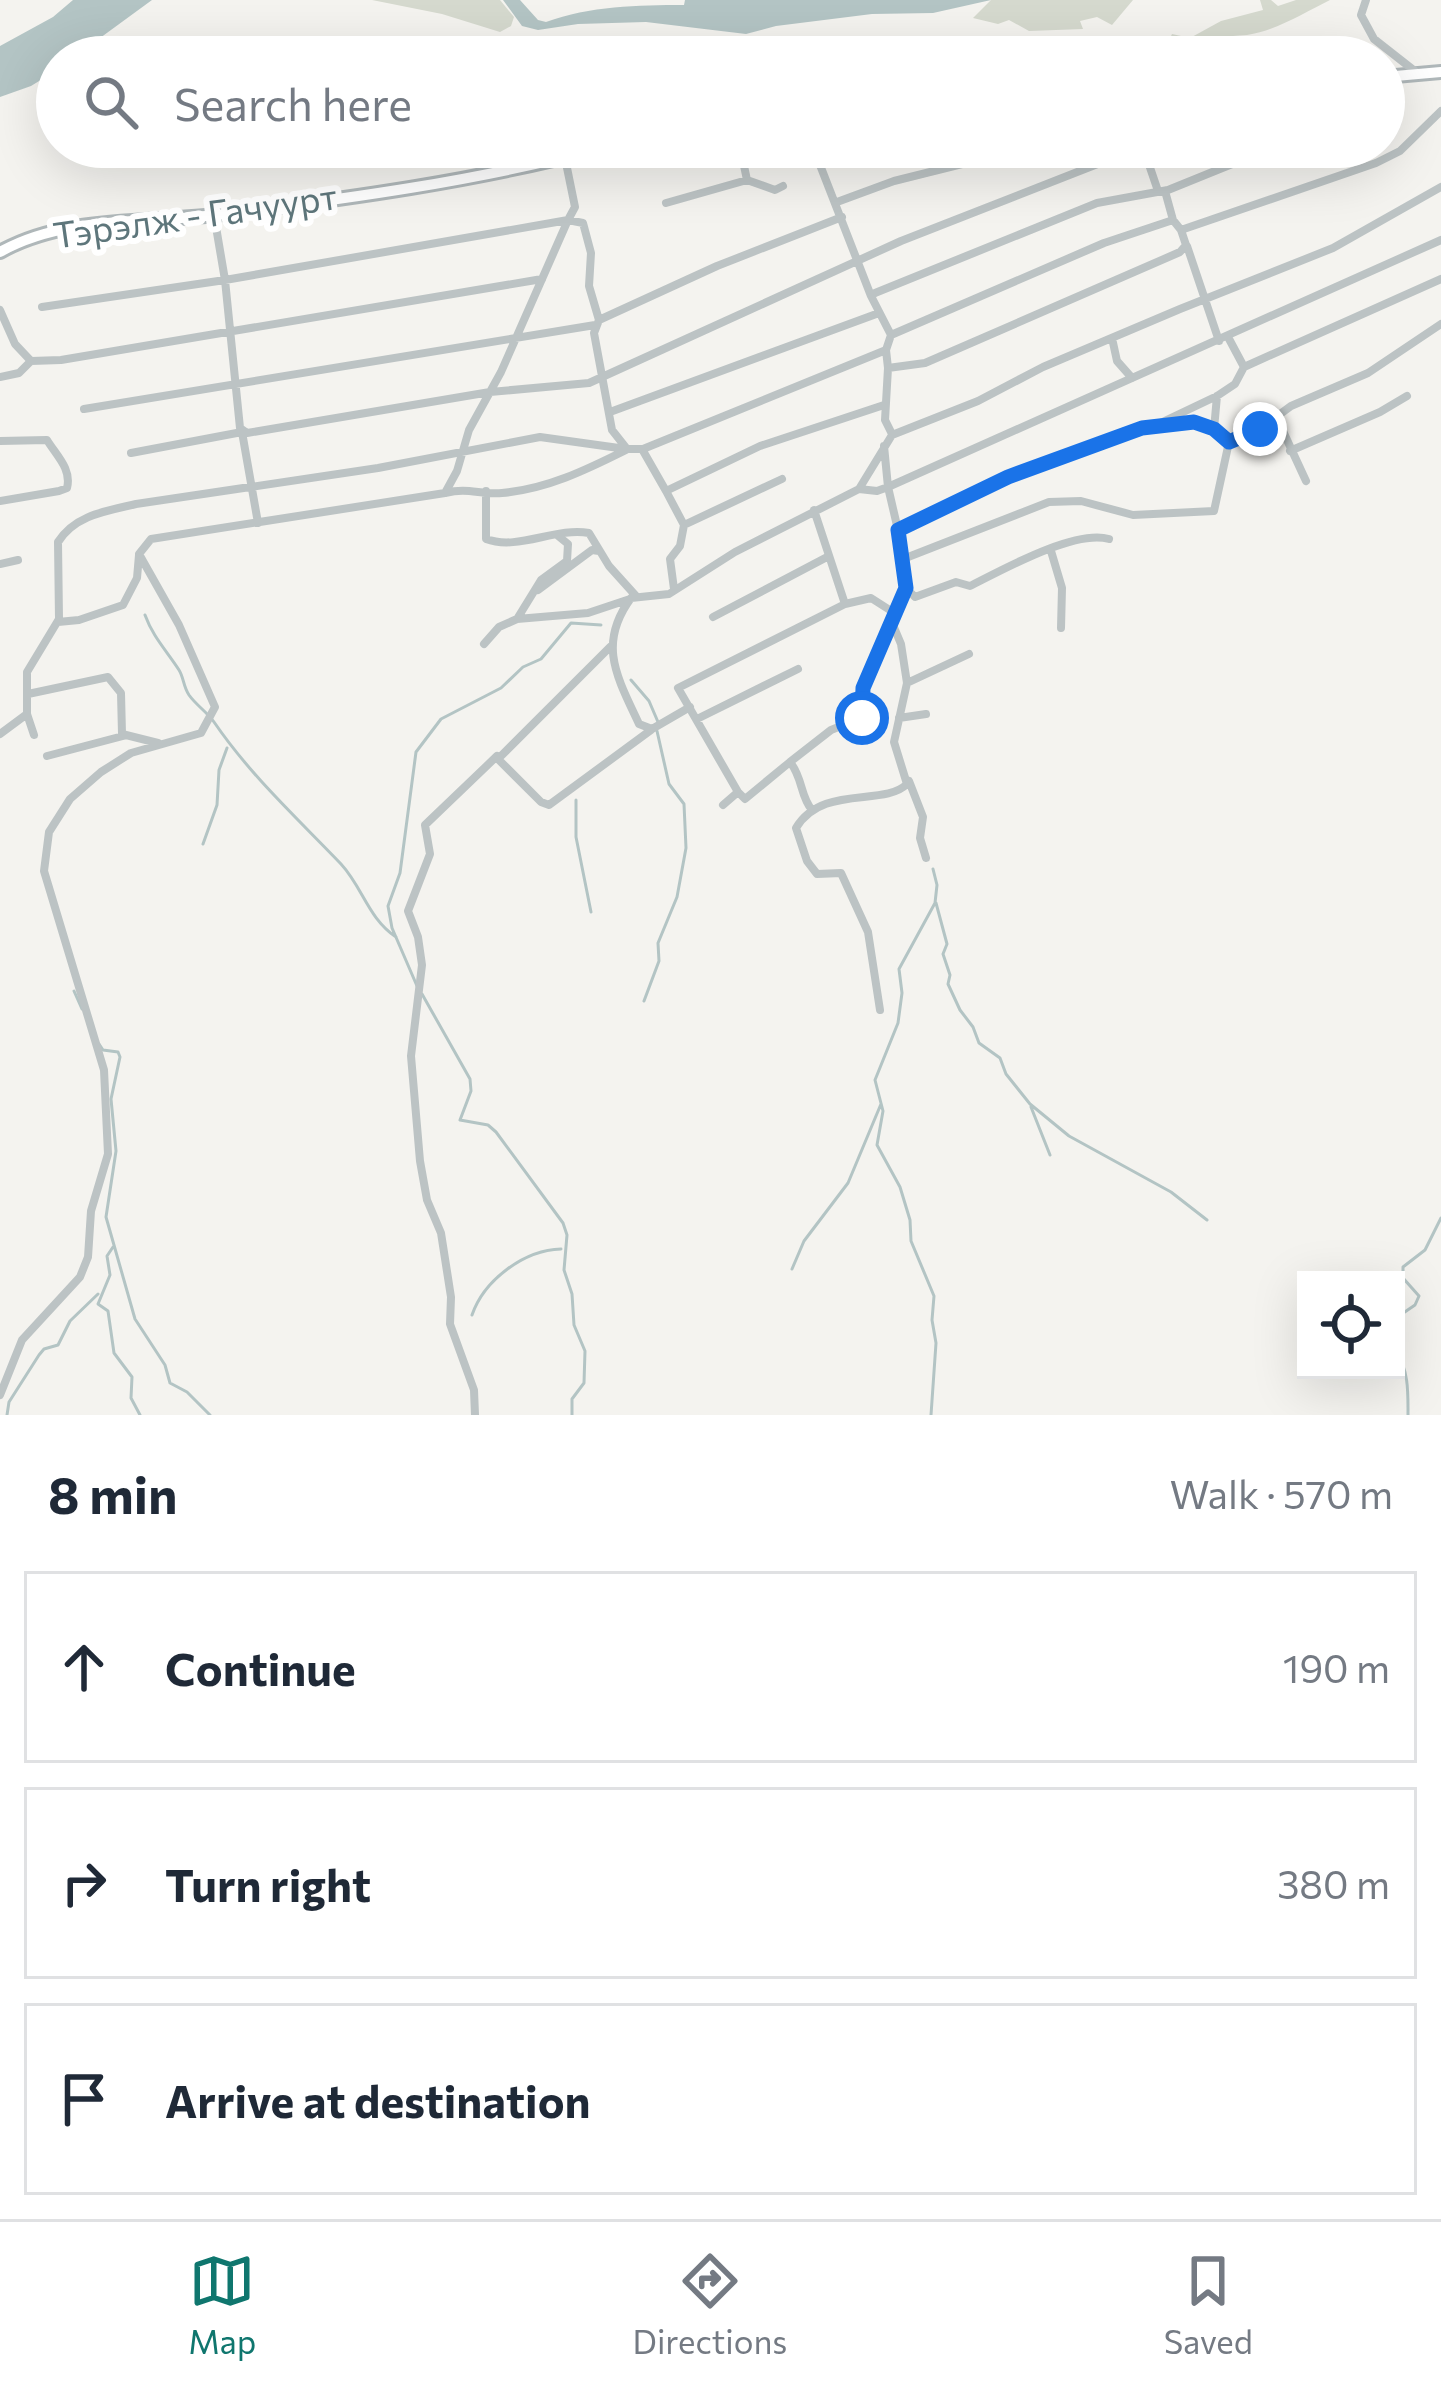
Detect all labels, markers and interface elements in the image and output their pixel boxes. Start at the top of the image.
search box [36,36,1405,168]
icon: search [78,69,144,135]
text: Search here [174,75,412,130]
street label: Тэрэлж - Гачуурт [50,172,339,256]
route end [1233,402,1287,456]
route start [835,691,889,745]
map controls [1297,1271,1405,1379]
button: locate [1297,1271,1405,1379]
text: 8 min [48,1462,178,1525]
text: Walk · 570 m [1170,1469,1393,1517]
icon: ahead [51,1634,117,1700]
text: Continue [165,1640,356,1695]
text: 190 m [1283,1643,1390,1691]
icon: right [51,1850,117,1916]
text: Turn right [165,1856,371,1911]
text: 380 m [1277,1859,1390,1907]
icon: arrive [51,2066,117,2132]
text: Arrive at destination [165,2072,591,2127]
tab: Map [188,2248,256,2361]
tab: Directions [633,2248,787,2361]
tab: Saved [1164,2248,1253,2361]

